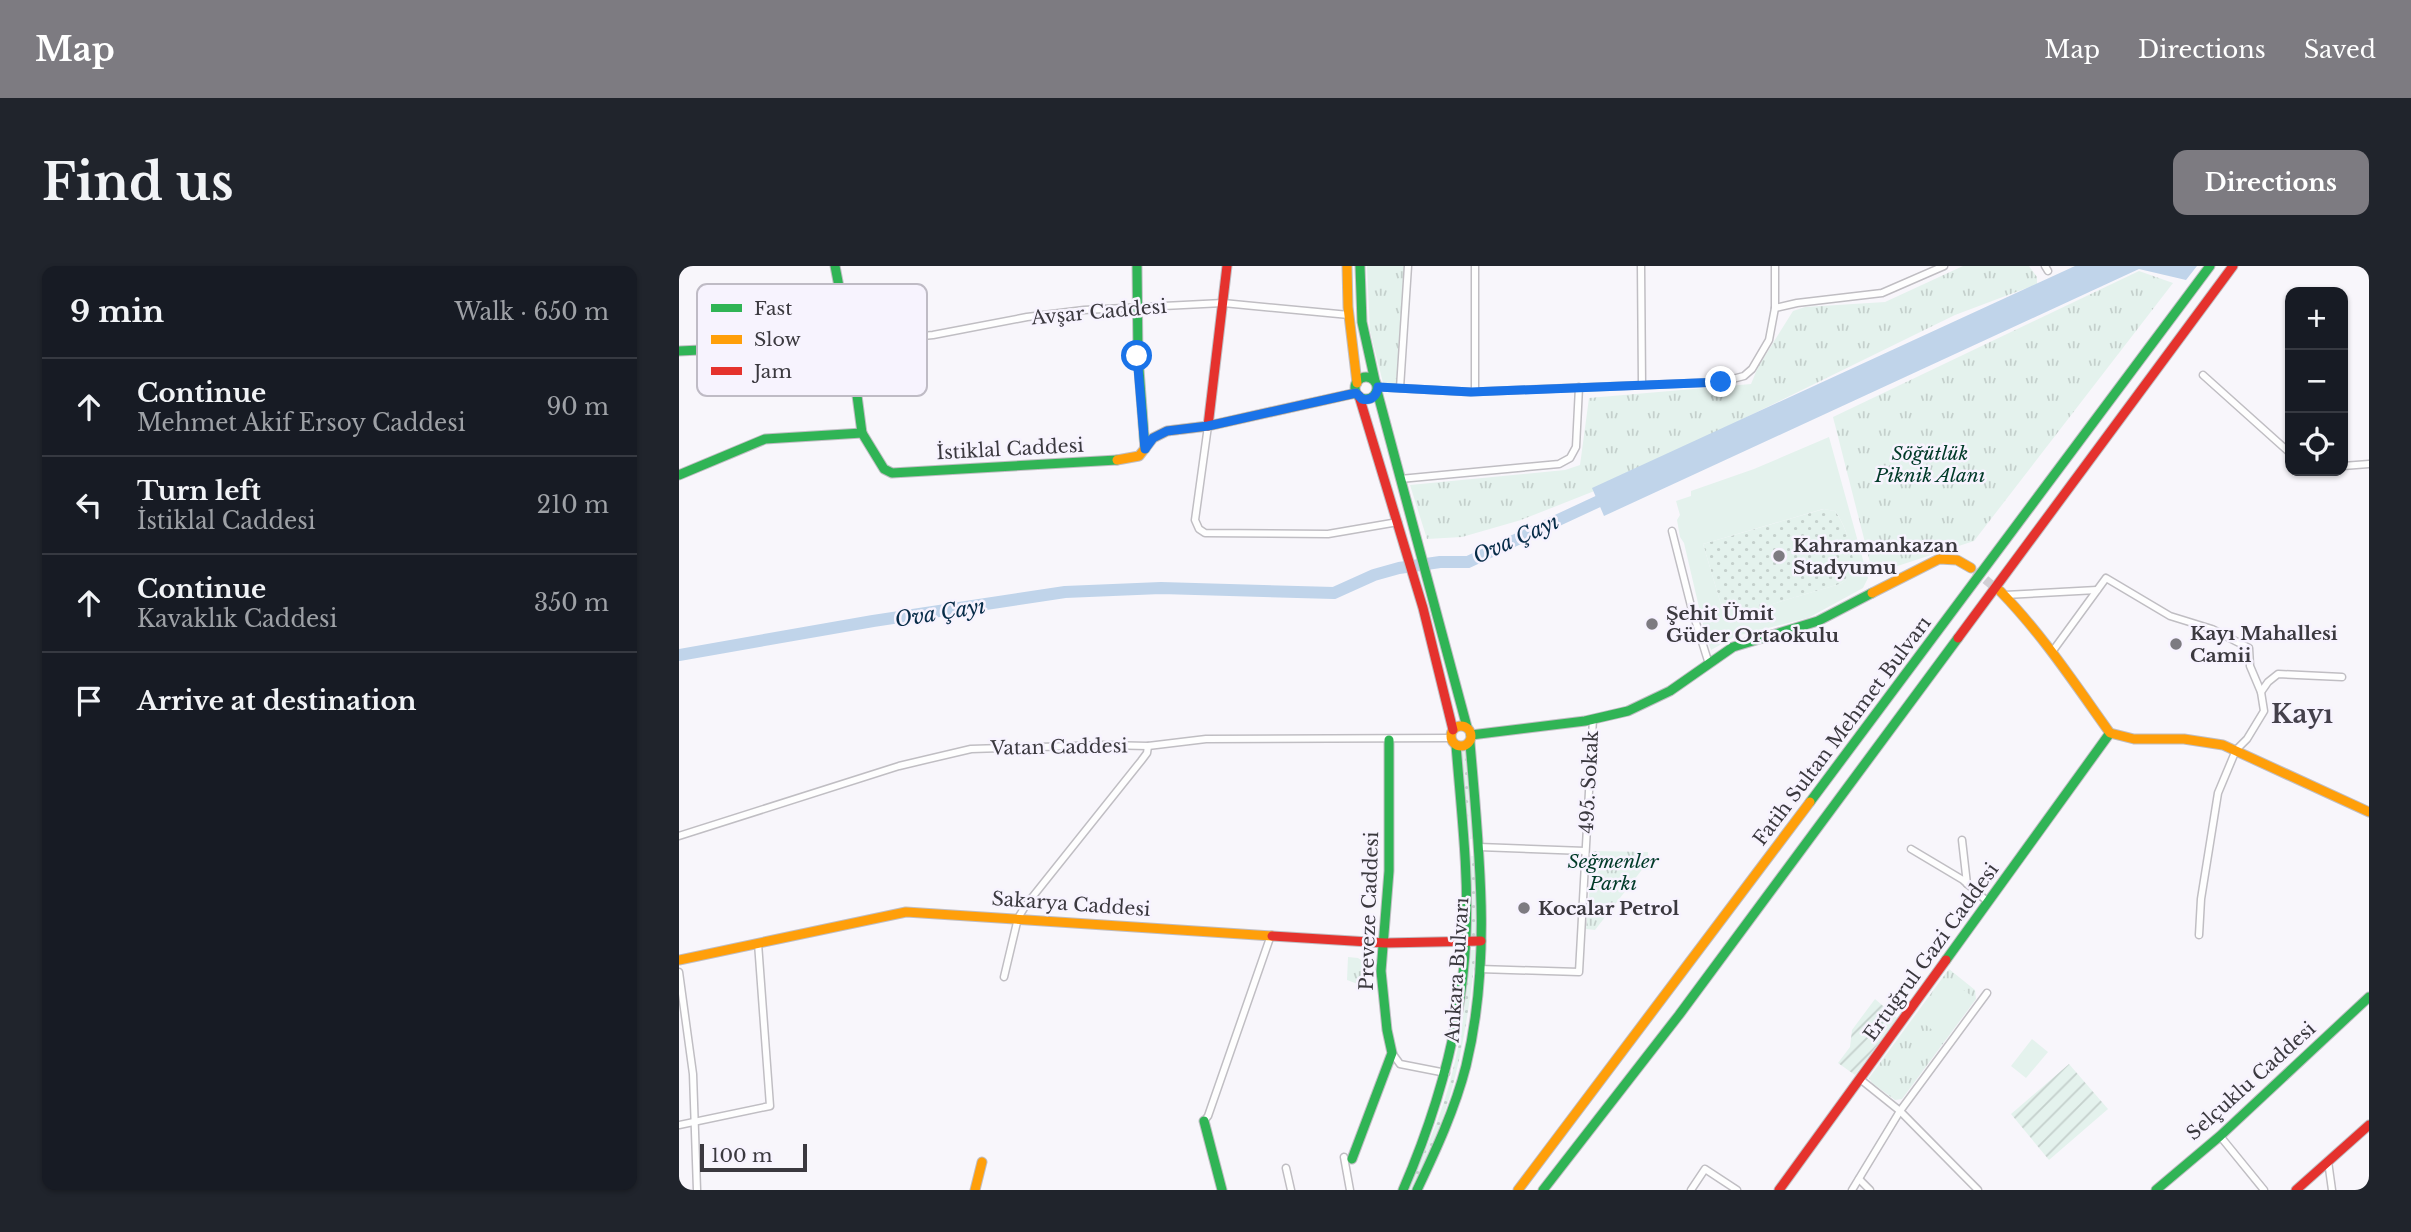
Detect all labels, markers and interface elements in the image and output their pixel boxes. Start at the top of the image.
text: Map [35,29,115,70]
text: Map [2044,35,2100,64]
text: Directions [2138,35,2266,64]
text: Saved [2304,35,2376,64]
button: Directions [2173,150,2369,215]
text: Find us [42,152,234,213]
legend [697,284,927,396]
map controls [2285,287,2348,476]
button: + [2285,287,2348,350]
text: 9 min [70,293,164,330]
street label: Avşar Caddesi [1029,295,1168,329]
text: Fast [754,297,793,320]
text: Walk · 650 m [455,298,609,326]
text: Slow [754,328,801,351]
route start [1121,340,1152,371]
button: − [2285,350,2348,413]
text: Jam [751,360,792,383]
route end [1705,366,1736,397]
text: Continue [137,377,266,409]
icon: ahead [70,388,108,426]
text: 90 m [547,393,609,421]
text: Mehmet Akif Ersoy Caddesi [137,409,466,437]
button: locate [2285,413,2348,476]
street label: İstiklal Caddesi [936,434,1085,464]
park label: Söğütlük Piknik Alanı [1874,442,1985,487]
text: Turn left [137,475,261,507]
icon: left [70,486,108,524]
text: 210 m [537,491,609,519]
text: İstiklal Caddesi [137,507,316,535]
water label: Ova Çayı [1469,509,1563,569]
place label: Kahramankazan Stadyumu [1793,534,1958,579]
marker: Kahramankazan Stadyumu [1771,548,1787,564]
text: Continue [137,573,266,605]
icon: ahead [70,584,108,622]
text: 350 m [534,589,609,617]
water label: Ova Çayı [893,593,987,633]
place label: Şehit Ümit Güder Ortaokulu [1666,602,1840,647]
text: Kavaklık Caddesi [137,605,337,633]
street label: Fatih Sultan Mehmet Bulvarı [1748,611,1936,850]
marker: Şehit Ümit Güder Ortaokulu [1644,616,1660,632]
place label: Kayı Mahallesi Camii [2190,622,2338,667]
marker: Kayı Mahallesi Camii [2168,636,2184,652]
icon: arrive [70,682,108,720]
text: Arrive at destination [137,685,417,717]
district label: Kayı [2271,698,2333,730]
street label: 495. Sokak [1575,730,1603,834]
street label: Vatan Caddesi [989,734,1128,760]
street label: Preveze Caddesi [1355,831,1383,991]
park label: Seğmenler Parkı [1568,850,1660,895]
street label: Ertuğrul Gazi Caddesi [1859,858,2004,1046]
street label: Sakarya Caddesi [991,887,1152,921]
street label: Ankara Bulvarı [1440,896,1474,1044]
place label: Kocalar Petrol [1538,897,1679,920]
marker: Kocalar Petrol [1516,900,1532,916]
street label: Selçuklu Caddesi [2182,1017,2321,1145]
scale bar [700,1141,807,1173]
text: 100 m [711,1144,772,1167]

